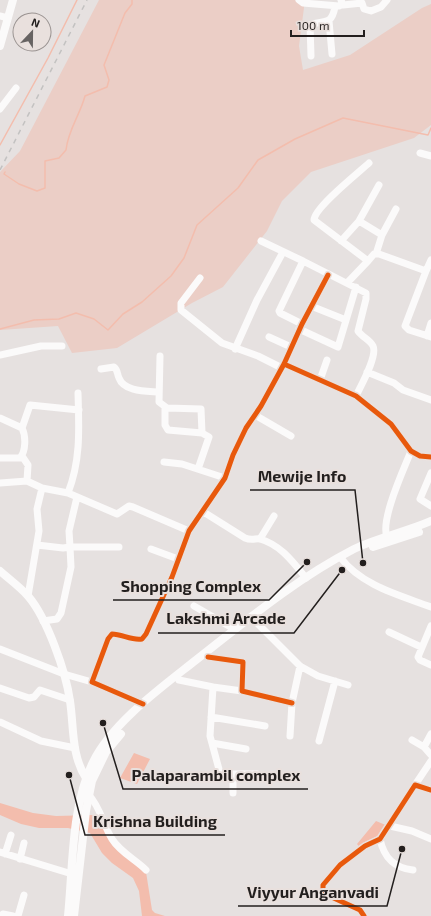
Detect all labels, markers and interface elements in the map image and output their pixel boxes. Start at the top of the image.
north arrow [12,12,52,52]
scale bar [291,12,364,38]
text: N [30,15,42,30]
text: 100 m [297,18,329,32]
callout: Mewije Info [250,462,355,490]
text: Mewije Info [258,466,346,485]
callout: Shopping Complex [113,572,269,600]
text: Shopping Complex [121,576,261,595]
callout: Lakshmi Arcade [158,605,294,633]
text: Lakshmi Arcade [166,608,286,627]
callout: Palaparambil complex [123,761,308,789]
text: Palaparambil complex [132,765,300,784]
callout: Krishna Building [85,807,225,835]
text: Krishna Building [93,811,218,830]
callout: Viyyur Anganvadi [238,878,387,906]
text: Viyyur Anganvadi [247,882,379,902]

